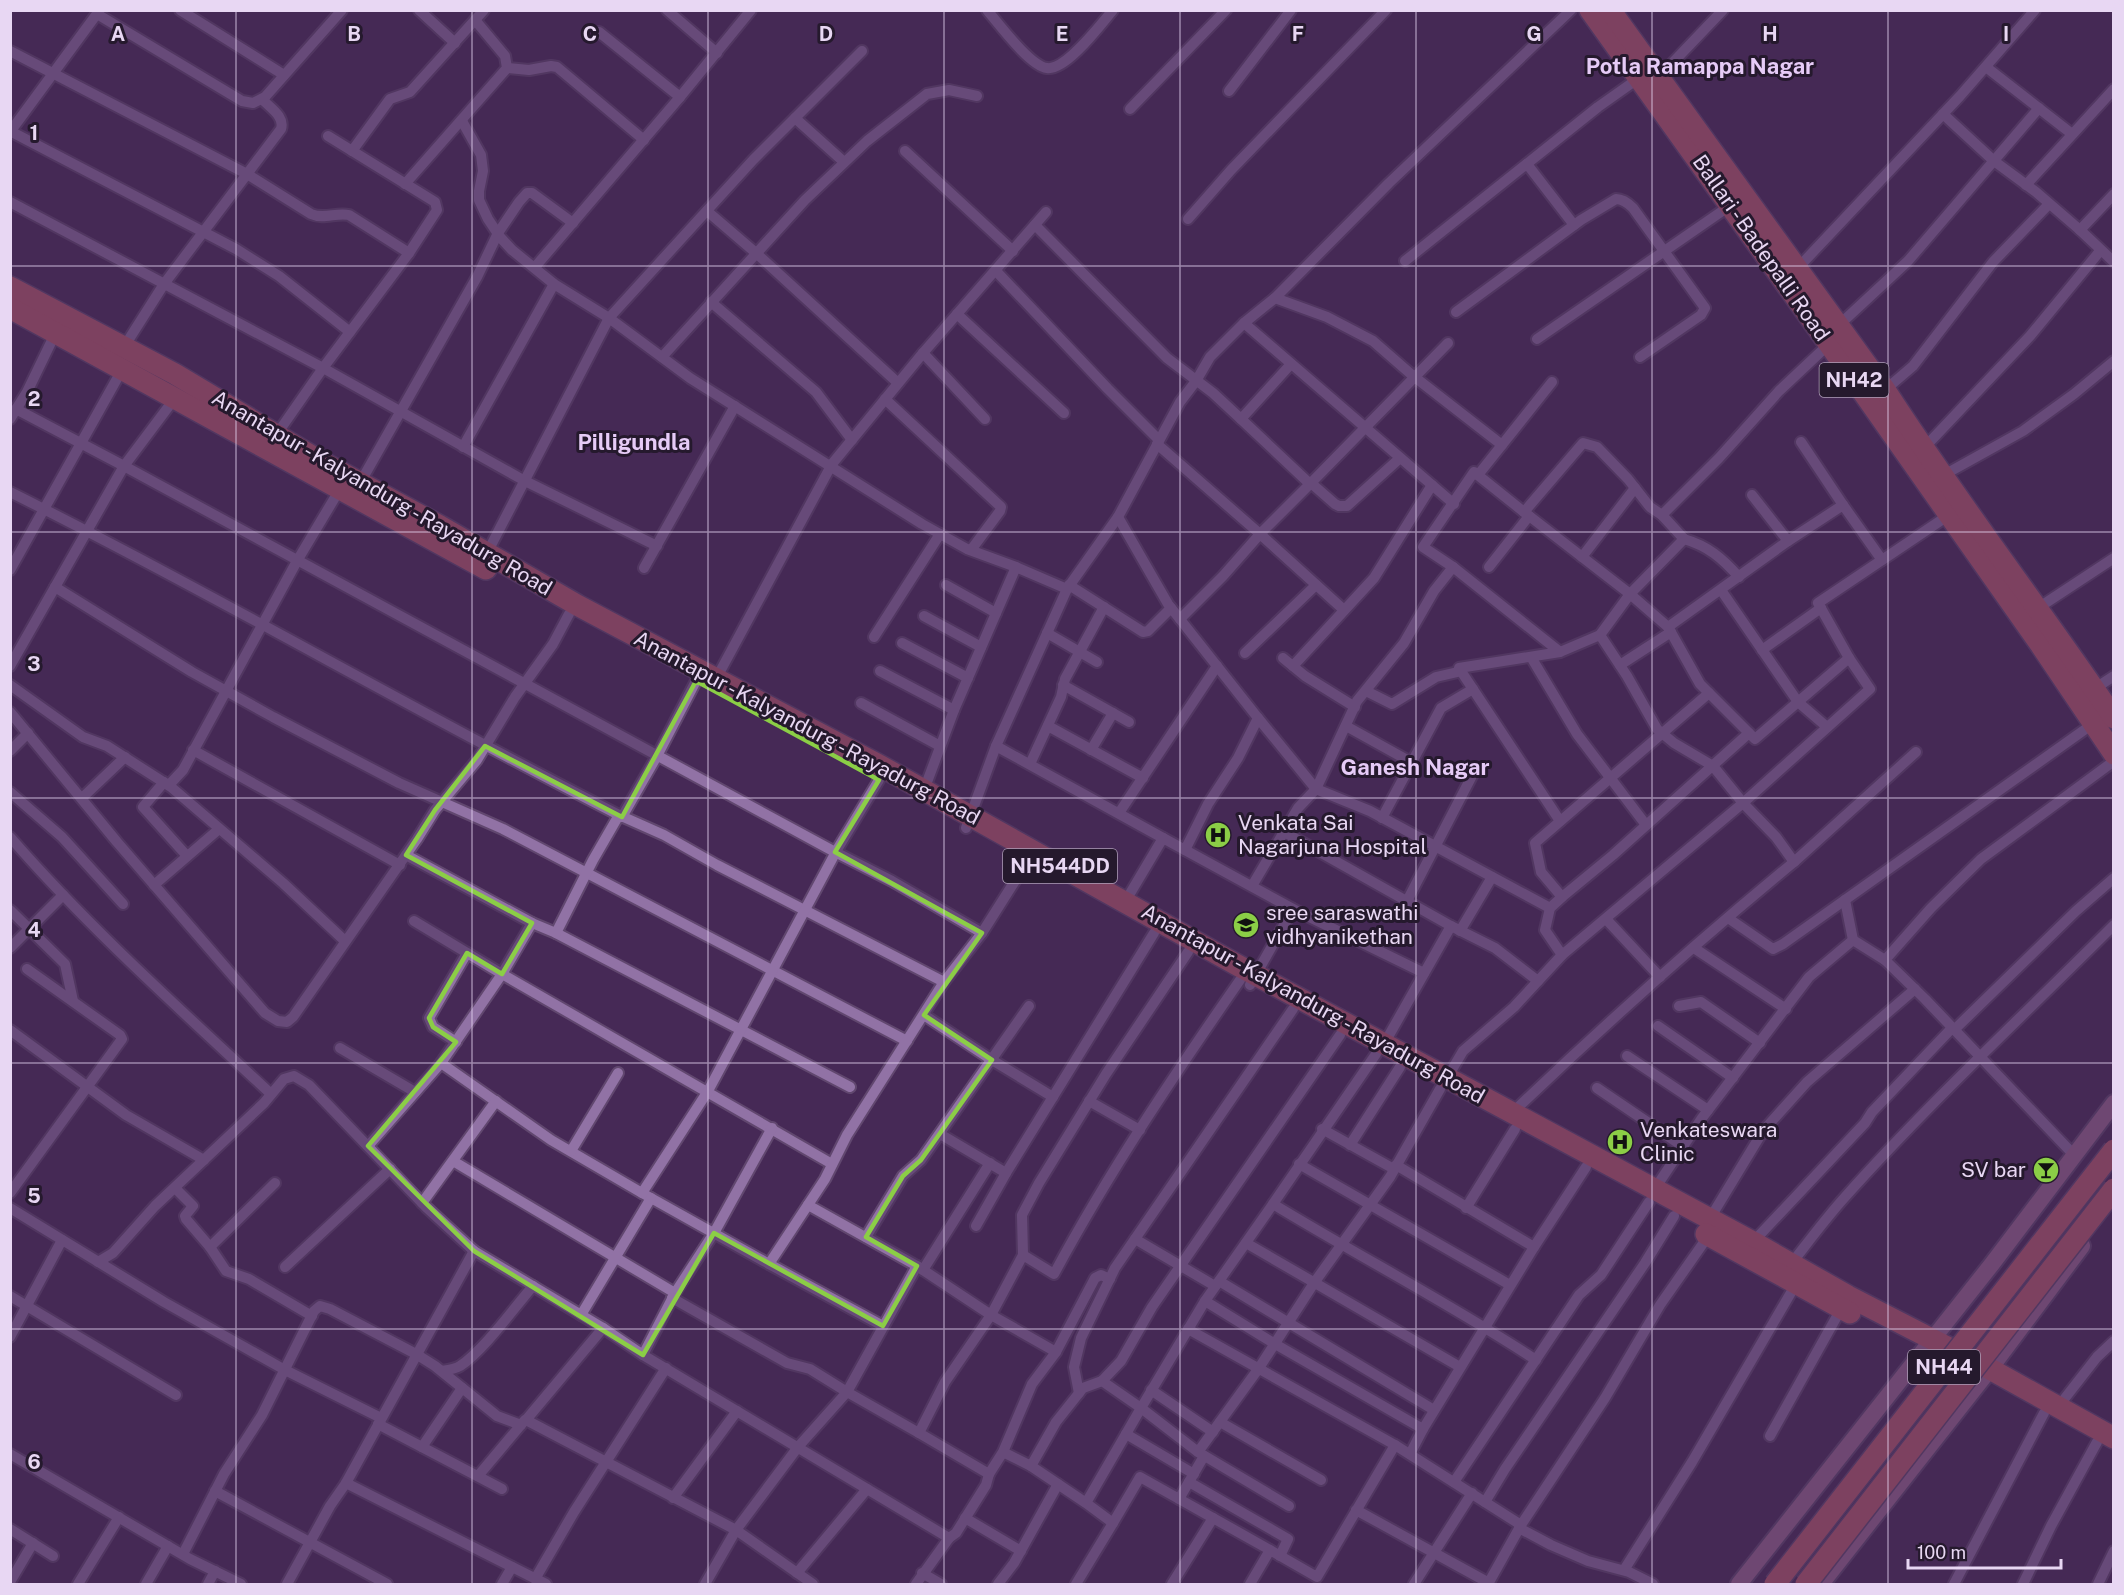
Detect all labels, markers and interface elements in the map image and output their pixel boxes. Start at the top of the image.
text: A [111,22,125,46]
text: B [347,22,361,46]
text: C [583,22,597,46]
text: D [819,22,833,46]
text: E [1056,22,1068,46]
text: F [1292,22,1304,46]
text: G [1526,22,1542,46]
text: H [1762,22,1778,46]
text: I [2003,22,2009,46]
district label: Potla Ramappa Nagar [1586,53,1814,79]
text: 1 [30,121,38,145]
street label: Ballari - Badepalli Road [1688,150,1835,346]
road number: NH42 [1820,363,1888,397]
street label: Anantapur - Kalyandurg - Rayadurg Road [208,385,557,600]
text: 2 [28,387,40,411]
district label: Pilligundla [578,429,691,455]
street label: Anantapur - Kalyandurg - Rayadurg Road [630,625,985,830]
text: 3 [27,652,41,676]
district label: Ganesh Nagar [1340,754,1490,780]
place label: Venkata Sai Nagarjuna Hospital [1238,810,1427,859]
hospital icon: Venkata Sai Nagarjuna Hospital [1203,820,1233,850]
road number: NH544DD [1003,849,1117,883]
street label: Anantapur - Kalyandurg - Rayadurg Road [1137,898,1489,1109]
place label: sree saraswathi vidhyanikethan [1266,900,1418,949]
school or university icon: sree saraswathi vidhyanikethan [1231,910,1261,940]
text: 4 [27,918,41,942]
place label: Venkateswara Clinic [1640,1117,1777,1166]
hospital icon: Venkateswara Clinic [1605,1127,1635,1157]
bar icon: SV bar [2031,1155,2061,1185]
place label: SV bar [1961,1157,2026,1182]
text: 5 [27,1184,41,1208]
road number: NH44 [1908,1350,1980,1384]
text: 6 [27,1450,41,1474]
scale bar [1908,1532,2061,1570]
text: 100 m [1917,1542,1966,1563]

